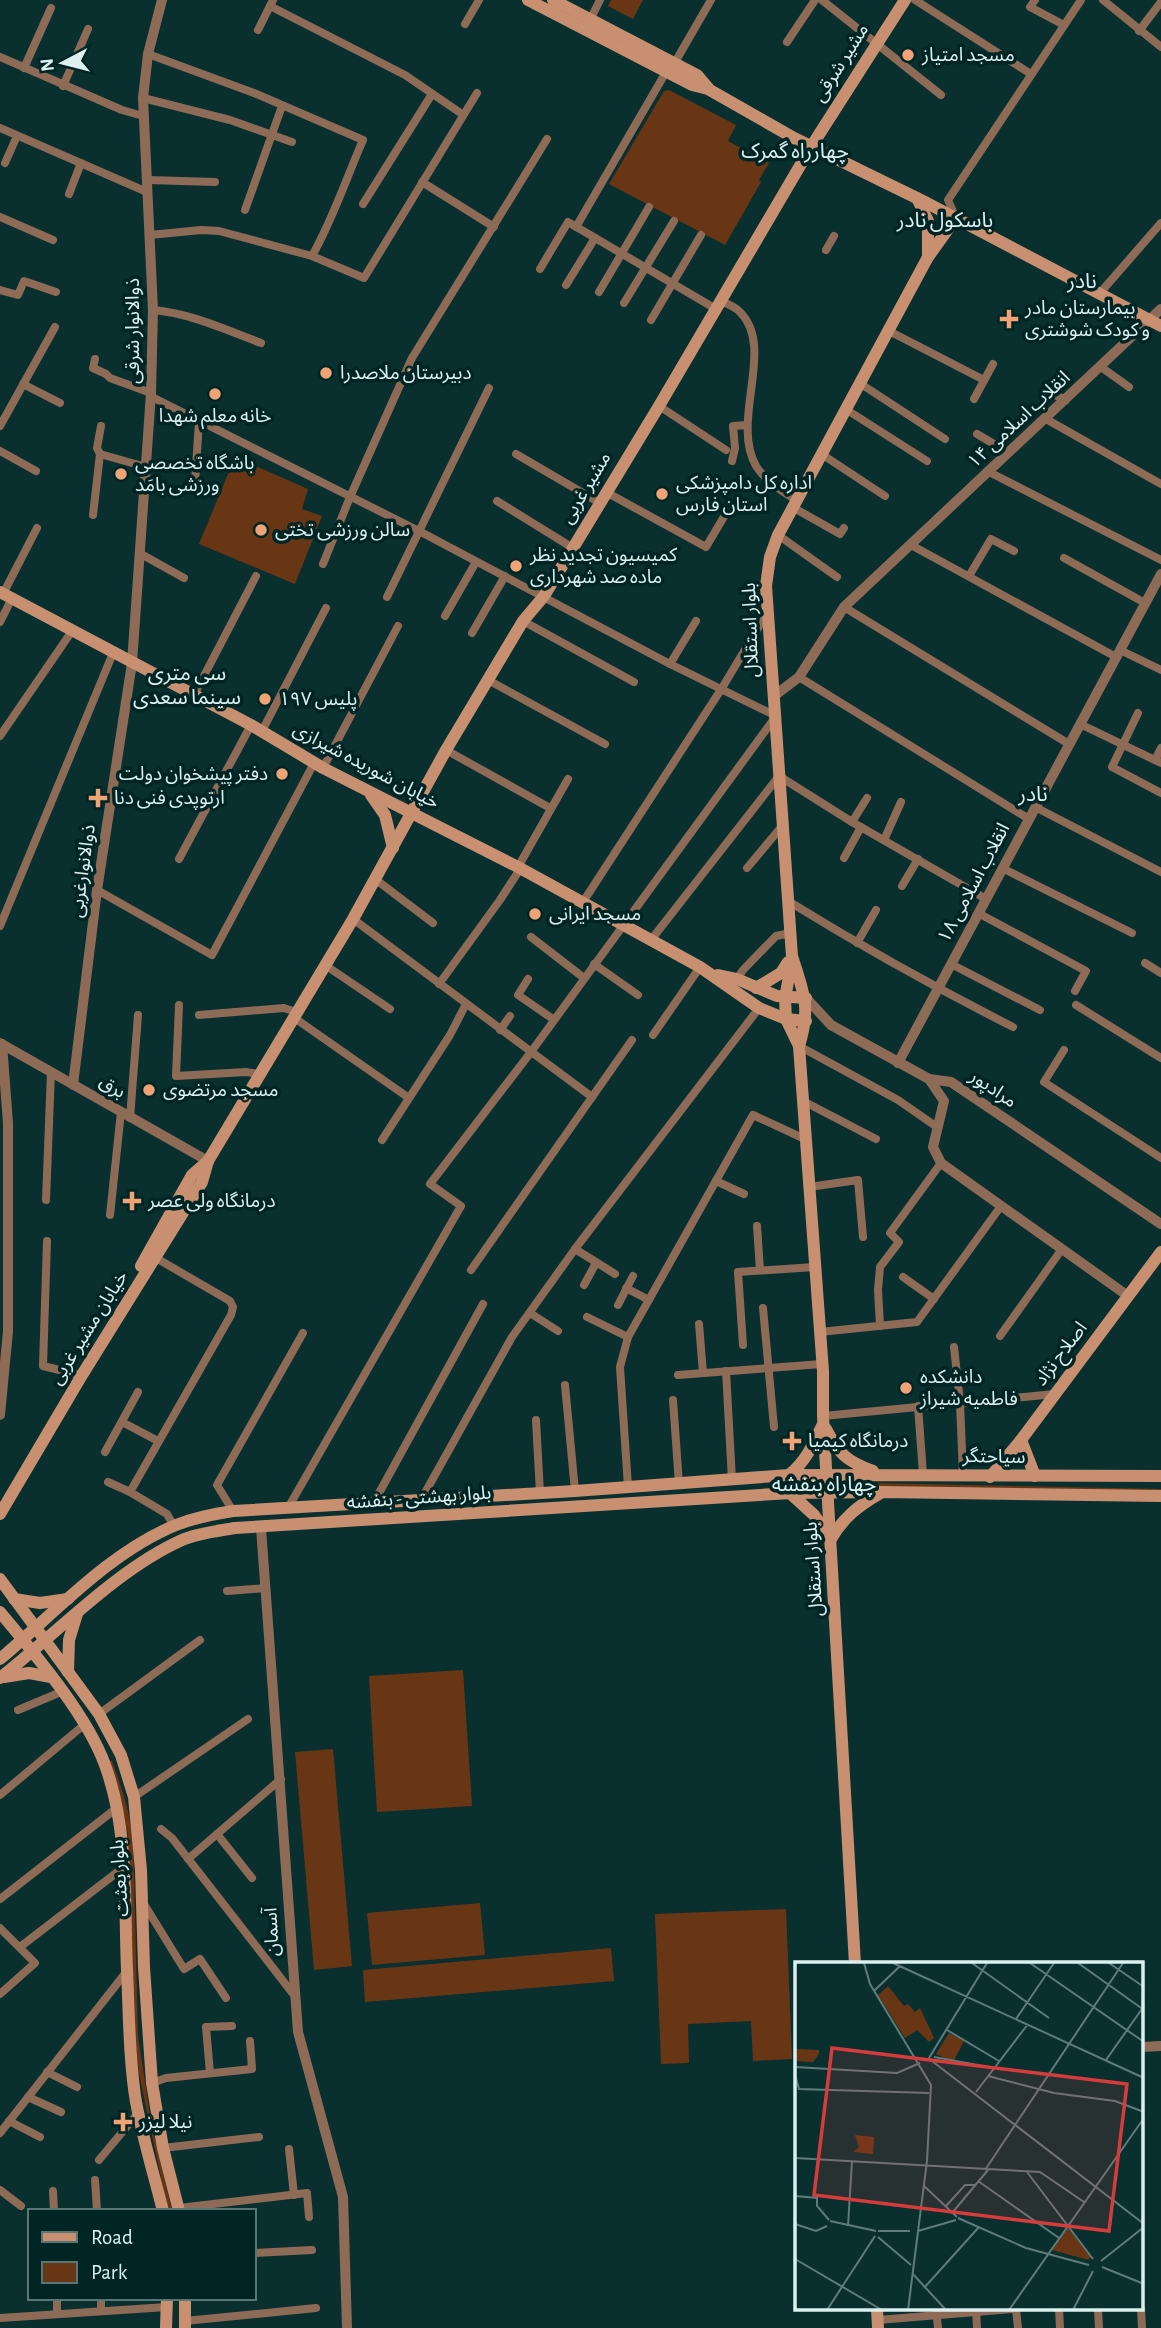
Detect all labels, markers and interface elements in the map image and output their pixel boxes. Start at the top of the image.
street label: مشیر شرقی [810,21,873,106]
north arrow [28,28,98,98]
place label: مسجد امتیاز [921,46,1015,66]
marker: مسجد امتیاز [900,47,916,63]
text: N [37,57,58,73]
district label: چهارراه گمرک [741,140,849,164]
district label: باسکول نادر [896,210,993,232]
district label: نادر [1066,271,1097,293]
street label: ذوالانوار شرقی [124,278,144,384]
place label: بیمارستان مادر و کودک شوشتری [1024,299,1150,341]
marker: بیمارستان مادر و کودک شوشتری [999,309,1019,329]
place label: دبیرستان ملاصدرا [340,364,472,384]
marker: دبیرستان ملاصدرا [318,365,334,381]
street label: ۱۴ انقلاب اسلامی [964,368,1074,473]
marker: خانه معلم شهدا [207,386,223,402]
place label: خانه معلم شهدا [159,407,271,430]
street label: مشیر غربی [557,449,615,527]
place label: باشگاه تخصصی ورزشی بامَد [135,453,254,496]
marker: باشگاه تخصصی ورزشی بامَد [113,466,129,482]
place label: اداره کل دامپزشکی استان فارس [676,474,812,516]
marker: اداره کل دامپزشکی استان فارس [654,486,670,502]
place label: سالن ورزشی تختی [275,521,410,541]
marker: سالن ورزشی تختی [253,522,269,538]
place label: کمیسیون تجدید نظر ماده صد شهرداری [529,546,678,588]
marker: کمیسیون تجدید نظر ماده صد شهرداری [508,558,524,574]
street label: بلوار استقلال [740,582,763,678]
district label: سی متری سینما سعدی [133,663,241,709]
place label: پلیس ۱۹۷ [279,690,357,711]
marker: پلیس ۱۹۷ [257,691,273,707]
street label: خیابان شوریده شیرازی [289,719,442,813]
place label: دفتر پیشخوان دولت [119,765,268,786]
marker: دفتر پیشخوان دولت [274,766,290,782]
district label: نادر [1017,784,1048,806]
marker: ارتوپدی فنی دنا [88,788,108,808]
place label: ارتوپدی فنی دنا [114,789,225,810]
street label: ۱۸ انقلاب اسلامی [935,820,1014,946]
street label: ذوالانوارغربی [67,823,100,919]
place label: مسجد ایرانی [549,905,641,925]
marker: مسجد ایرانی [527,906,543,922]
street label: مرادپور [964,1066,1020,1113]
street label: برق [95,1072,128,1103]
place label: مسجد مرتضوی [163,1081,279,1101]
marker: مسجد مرتضوی [141,1082,157,1098]
marker: درمانگاه ولی عصر [122,1191,142,1211]
place label: درمانگاه ولی عصر [147,1191,276,1212]
street label: خیابان مشیر غربی [46,1268,132,1389]
street label: اصلاح نژاد [1031,1319,1093,1391]
place label: دانشکده فاطمیه شیراز [919,1368,1018,1410]
marker: دانشکده فاطمیه شیراز [898,1380,914,1396]
marker: درمانگاه کیمیا [782,1431,802,1451]
place label: درمانگاه کیمیا [808,1431,908,1452]
street label: سیاحتگر [961,1446,1026,1468]
district label: چهاراه بنفشه [772,1474,876,1497]
street label: بلوار بهشتی - بنفشه [346,1483,492,1514]
street label: بلوار استقلال [801,1521,828,1617]
street label: بلوار بعثت [108,1839,133,1917]
street label: آسمان [260,1906,283,1957]
inset map [795,1962,1144,2310]
marker: نیلا لیزر [113,2112,133,2132]
place label: نیلا لیزر [138,2113,192,2133]
legend [28,2209,256,2300]
text: Road [91,2227,133,2248]
text: Park [91,2262,128,2283]

